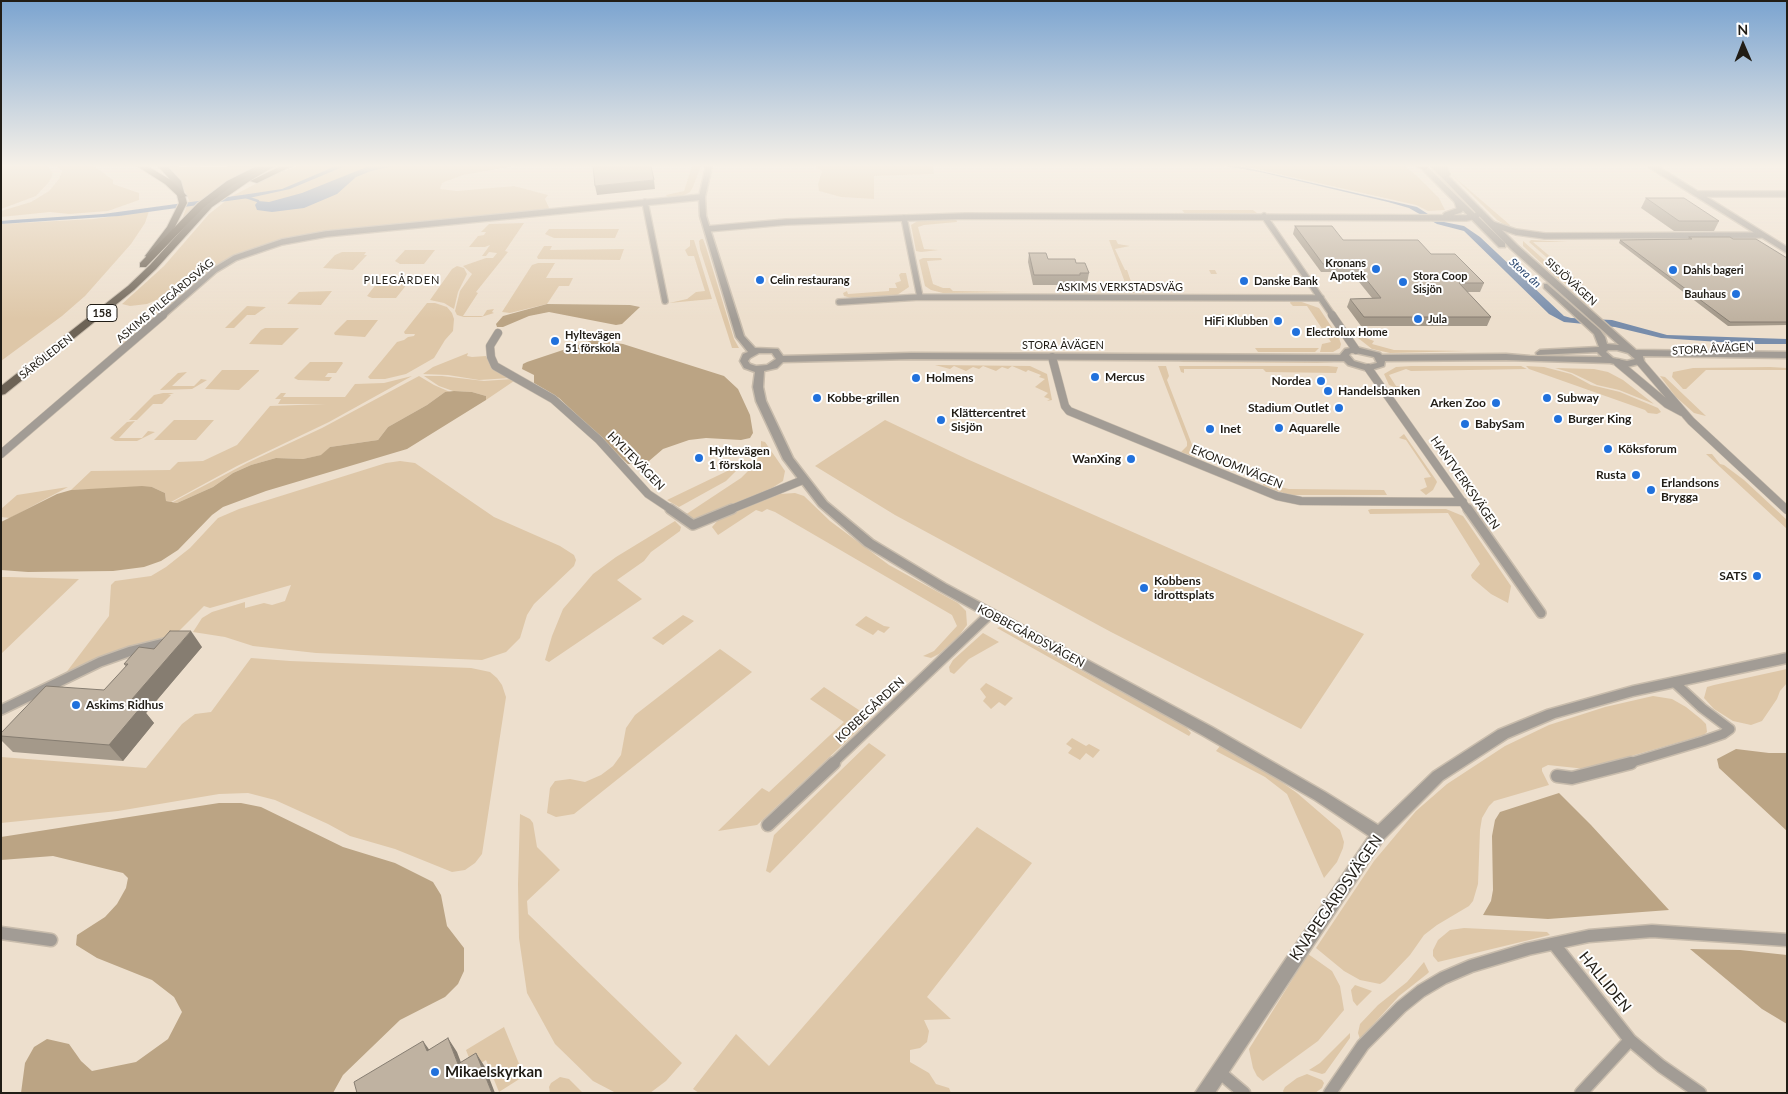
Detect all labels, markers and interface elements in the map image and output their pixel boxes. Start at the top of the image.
north arrow [1718,20,1768,70]
text: N [1737,21,1748,38]
water label: Stora ån [1506,255,1544,291]
street label: SISJÖVÄGEN [1542,255,1600,309]
street label: ASKIMS PILEGÅRDSVÄG [114,256,216,346]
place label: Kronans Apotek [1325,256,1366,282]
marker: Kronans Apotek [1370,263,1382,275]
place label: Dahls bageri [1683,263,1744,277]
marker: Dahls bageri [1667,264,1679,276]
place label: Stora Coop Sisjön [1413,269,1467,295]
district label: PILEGÅRDEN [362,273,442,287]
place label: Celin restaurang [770,273,850,287]
marker: Celin restaurang [754,274,766,286]
place label: Danske Bank [1254,274,1318,288]
marker: Danske Bank [1238,275,1250,287]
marker: Stora Coop Sisjön [1397,276,1409,288]
street label: ASKIMS VERKSTADSVÄG [1057,280,1183,294]
place label: Bauhaus [1684,287,1726,301]
marker: Bauhaus [1730,288,1742,300]
road number: 158 [87,304,117,322]
place label: Jula [1428,312,1447,326]
marker: Jula [1412,313,1424,325]
place label: HiFi Klubben [1204,314,1268,328]
marker: HiFi Klubben [1272,315,1284,327]
place label: Electrolux Home [1306,325,1388,339]
marker: Electrolux Home [1290,326,1302,338]
place label: Hyltevägen 51 förskola [565,328,621,354]
street label: SÄRÖLEDEN [17,332,75,382]
marker: Hyltevägen 51 förskola [549,335,561,347]
street label: STORA ÅVÄGEN [1022,338,1104,352]
street label: STORA ÅVÄGEN [1672,340,1754,358]
place label: Mercus [1105,370,1145,384]
place label: Holmens [926,371,973,385]
marker: Mercus [1089,371,1101,383]
marker: Holmens [910,372,922,384]
place label: Nordea [1271,374,1311,388]
marker: Nordea [1315,375,1327,387]
place label: Handelsbanken [1338,384,1420,398]
marker: Handelsbanken [1322,385,1334,397]
place label: Kobbe-grillen [827,391,899,405]
place label: Subway [1557,391,1599,405]
marker: Kobbe-grillen [811,392,823,404]
marker: Subway [1541,392,1553,404]
place label: Arken Zoo [1430,396,1486,410]
marker: Arken Zoo [1490,397,1502,409]
place label: Stadium Outlet [1248,401,1329,415]
marker: Stadium Outlet [1333,402,1345,414]
place label: Klättercentret Sisjön [951,406,1026,434]
place label: Burger King [1568,412,1631,426]
marker: Burger King [1552,413,1564,425]
marker: Klättercentret Sisjön [935,414,947,426]
place label: BabySam [1475,417,1524,431]
marker: BabySam [1459,418,1471,430]
place label: Aquarelle [1289,421,1340,435]
place label: Inet [1220,422,1241,436]
marker: Aquarelle [1273,422,1285,434]
marker: Inet [1204,423,1216,435]
street label: HYLTEVÄGEN [604,429,668,493]
street label: HANTVERKSVÄGEN [1427,434,1503,532]
street label: EKONOMIVÄGEN [1189,442,1285,492]
place label: Köksforum [1618,442,1677,456]
marker: Köksforum [1602,443,1614,455]
place label: Hyltevägen 1 förskola [709,444,770,472]
marker: Hyltevägen 1 förskola [693,452,705,464]
place label: WanXing [1072,452,1121,466]
marker: WanXing [1125,453,1137,465]
place label: Rusta [1596,468,1626,482]
marker: Rusta [1630,469,1642,481]
place label: Erlandsons Brygga [1661,476,1719,504]
marker: Erlandsons Brygga [1645,484,1657,496]
place label: SATS [1719,569,1747,583]
marker: SATS [1751,570,1763,582]
place label: Kobbens idrottsplats [1154,574,1214,602]
marker: Kobbens idrottsplats [1138,582,1150,594]
street label: KOBBEGÅRDSVÄGEN [975,602,1087,670]
street label: KOBBEGÅRDEN [833,674,907,746]
place label: Askims Ridhus [86,698,164,712]
marker: Askims Ridhus [70,699,82,711]
street label: KNAPEGÅRDSVÄGEN [1286,832,1386,964]
street label: HALLIDEN [1575,948,1635,1016]
place label: Mikaelskyrkan [445,1063,542,1081]
marker: Mikaelskyrkan [429,1066,441,1078]

